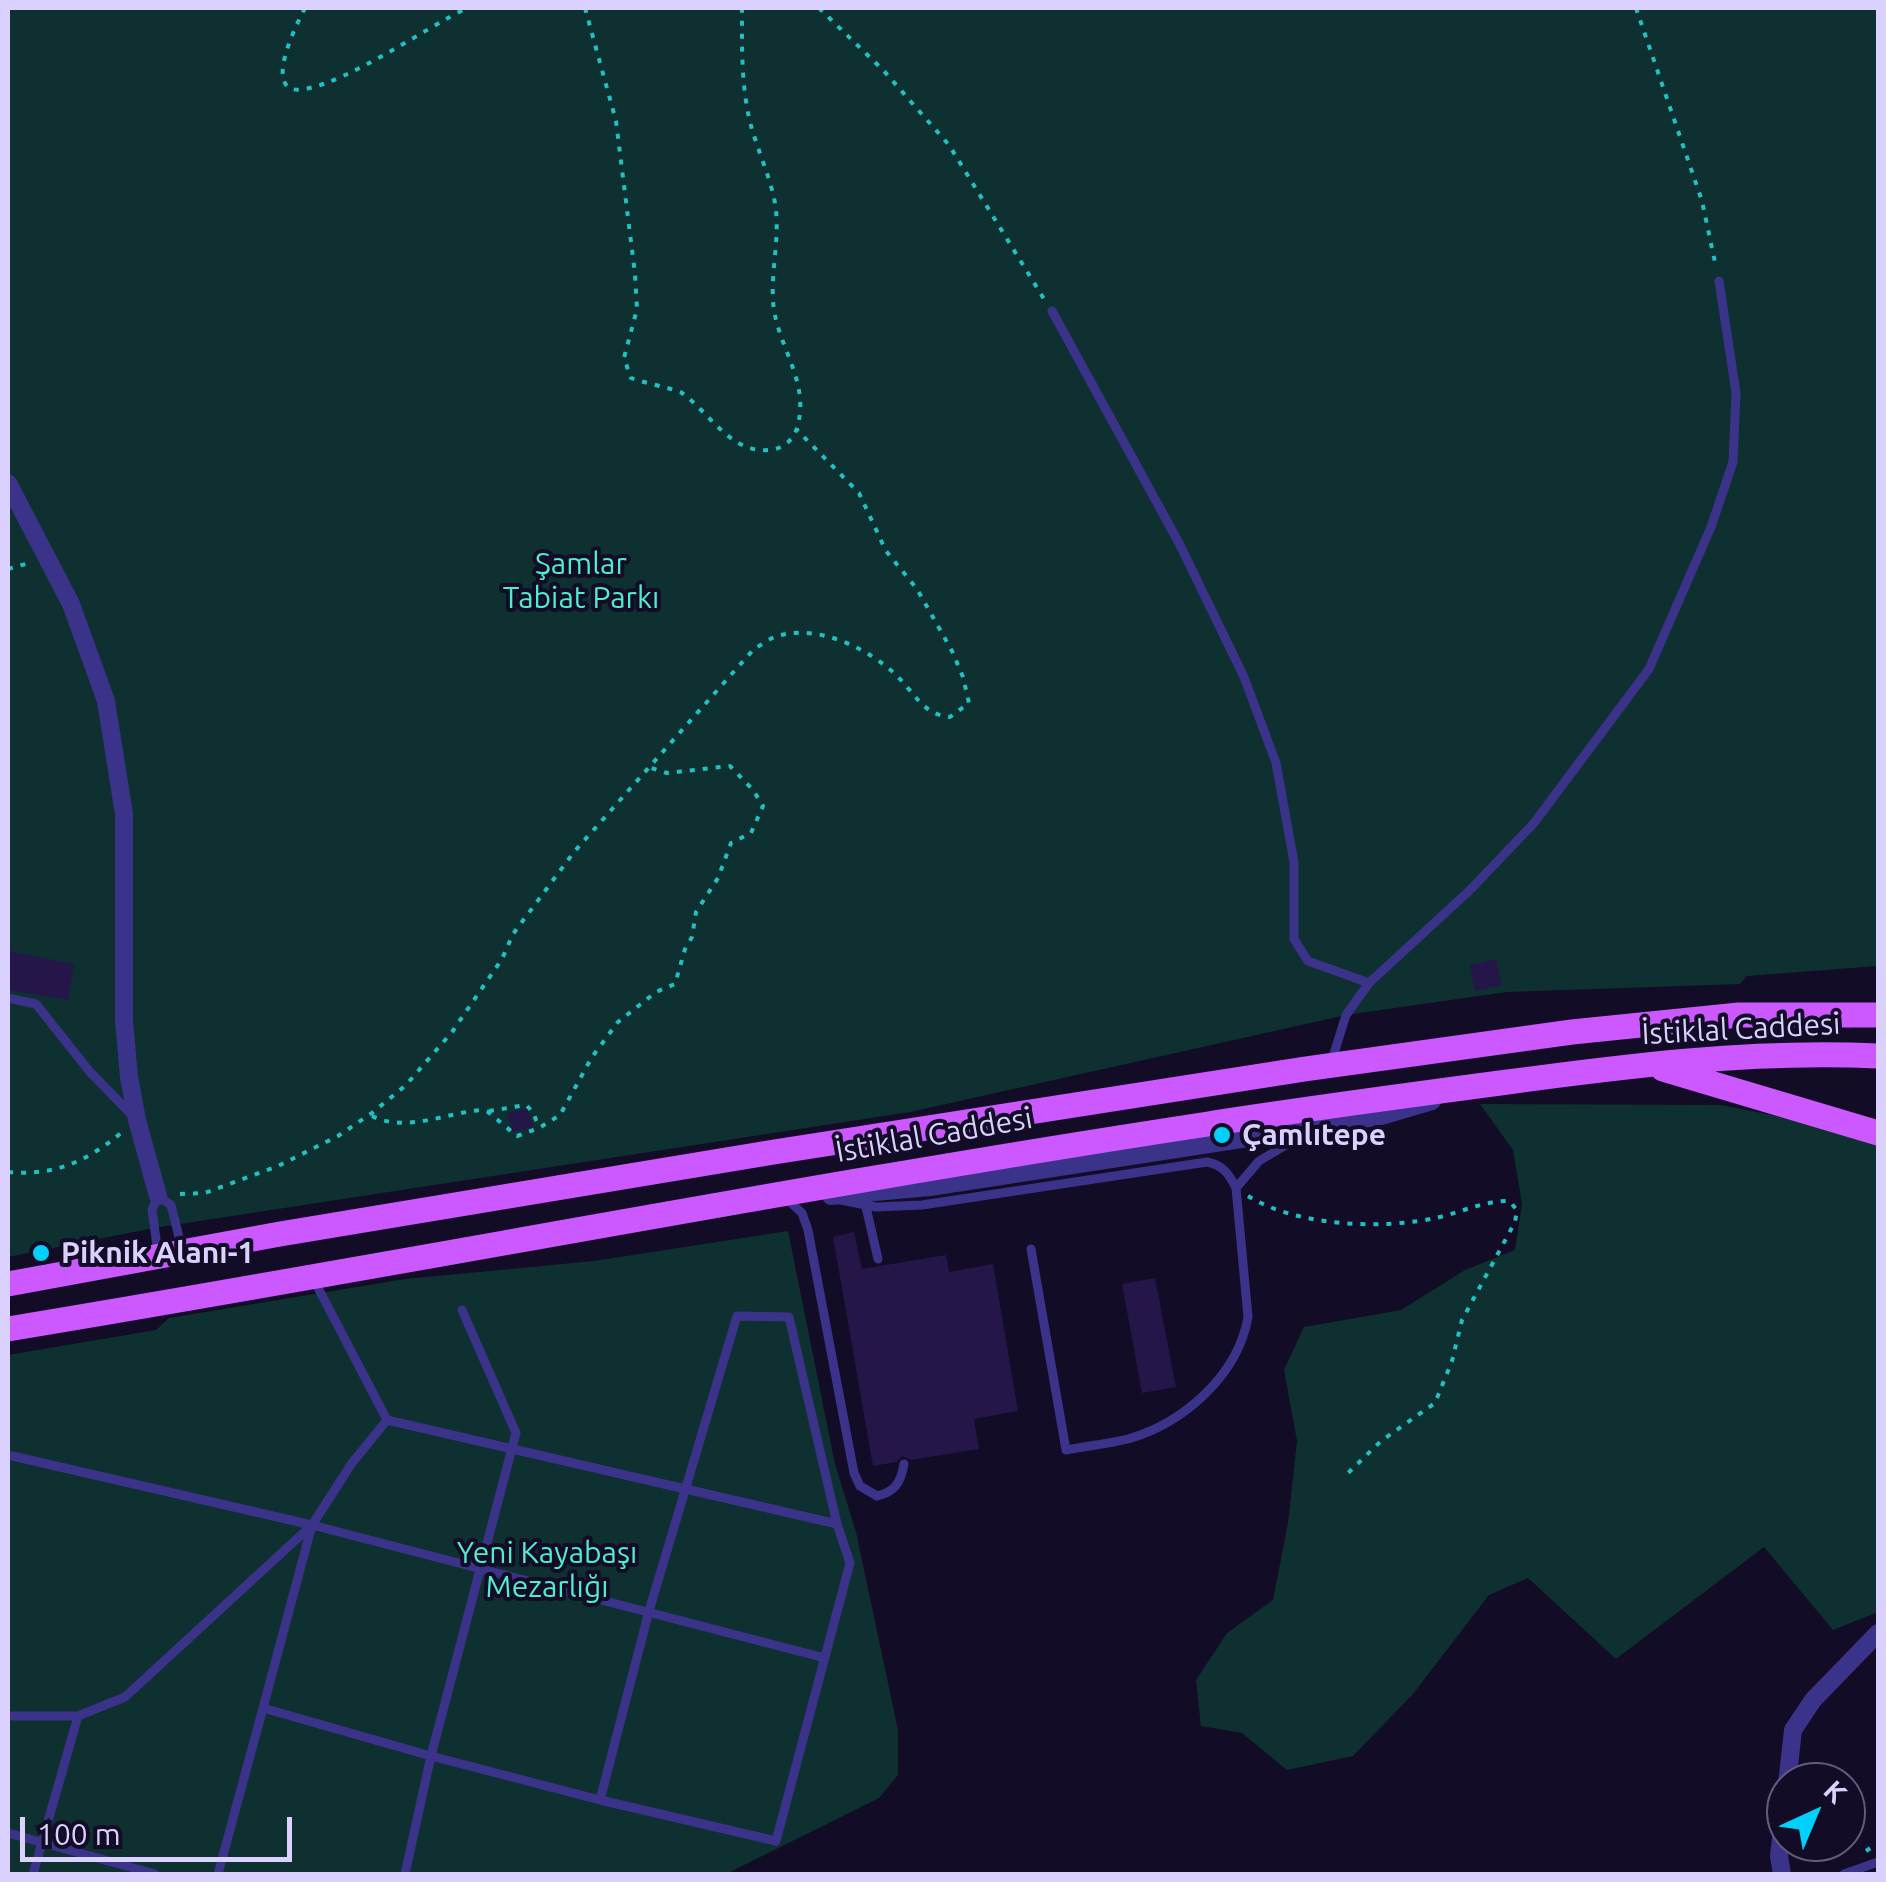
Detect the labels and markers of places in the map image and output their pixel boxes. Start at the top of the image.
place label: Çamlıtepe [1242,1117,1386,1153]
marker: Çamlıtepe [1211,1124,1233,1146]
place label: Piknik Alanı-1 [61,1235,254,1271]
marker: Piknik Alanı-1 [30,1242,52,1264]

